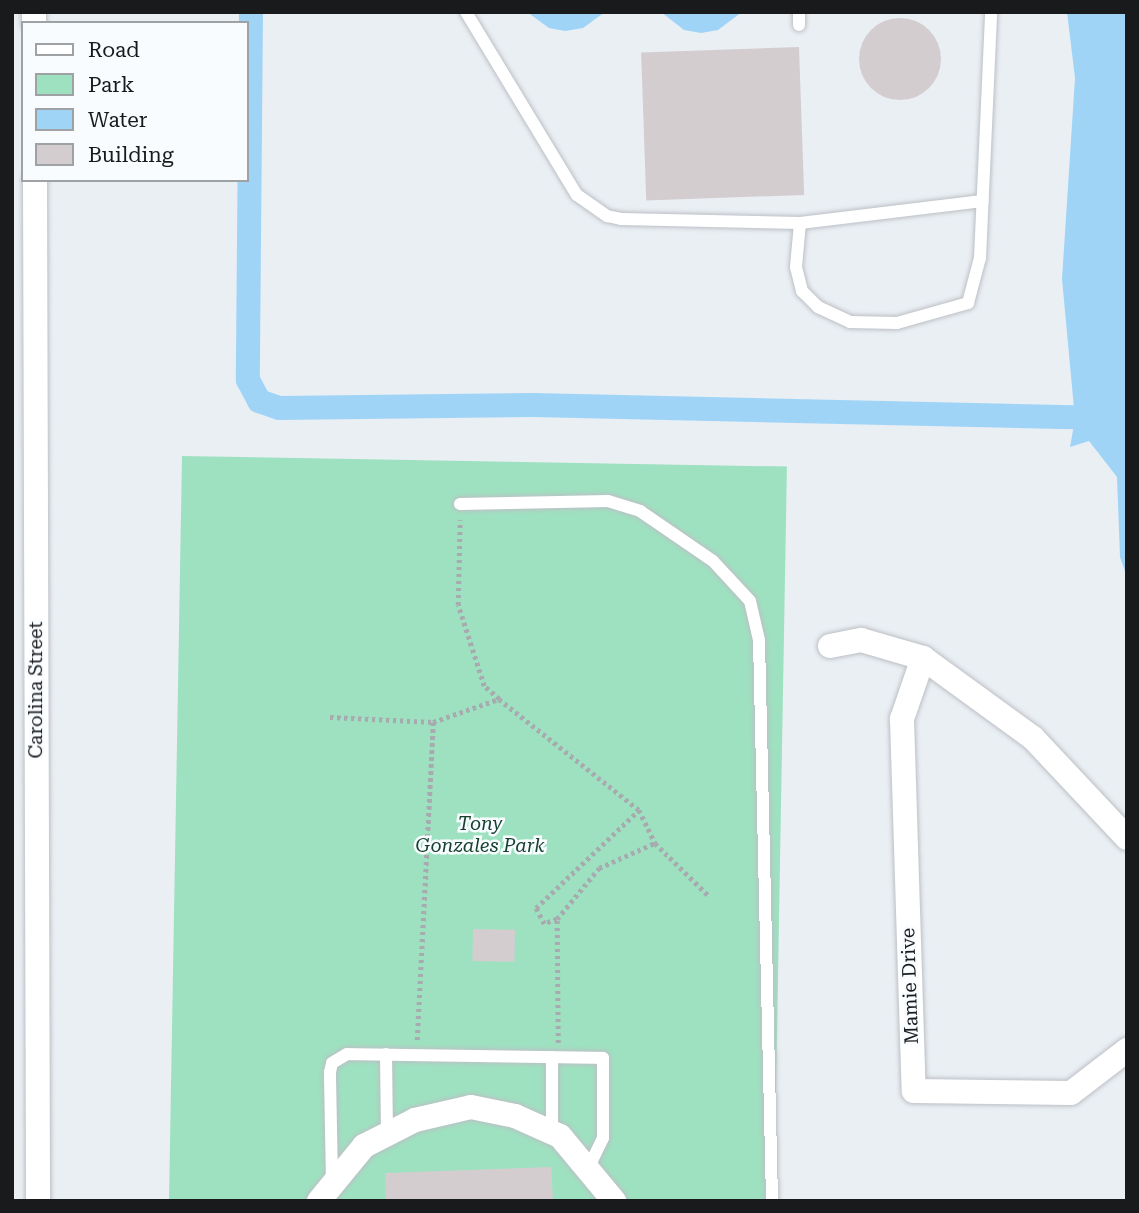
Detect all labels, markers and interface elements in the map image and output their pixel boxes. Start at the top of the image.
legend [21,21,248,182]
text: Road [88,38,140,62]
text: Park [88,73,134,97]
text: Water [88,108,147,132]
text: Building [88,143,174,167]
street label: Carolina Street [25,622,47,758]
park label: Tony Gonzales Park [416,813,544,857]
street label: Mamie Drive [897,927,923,1045]

